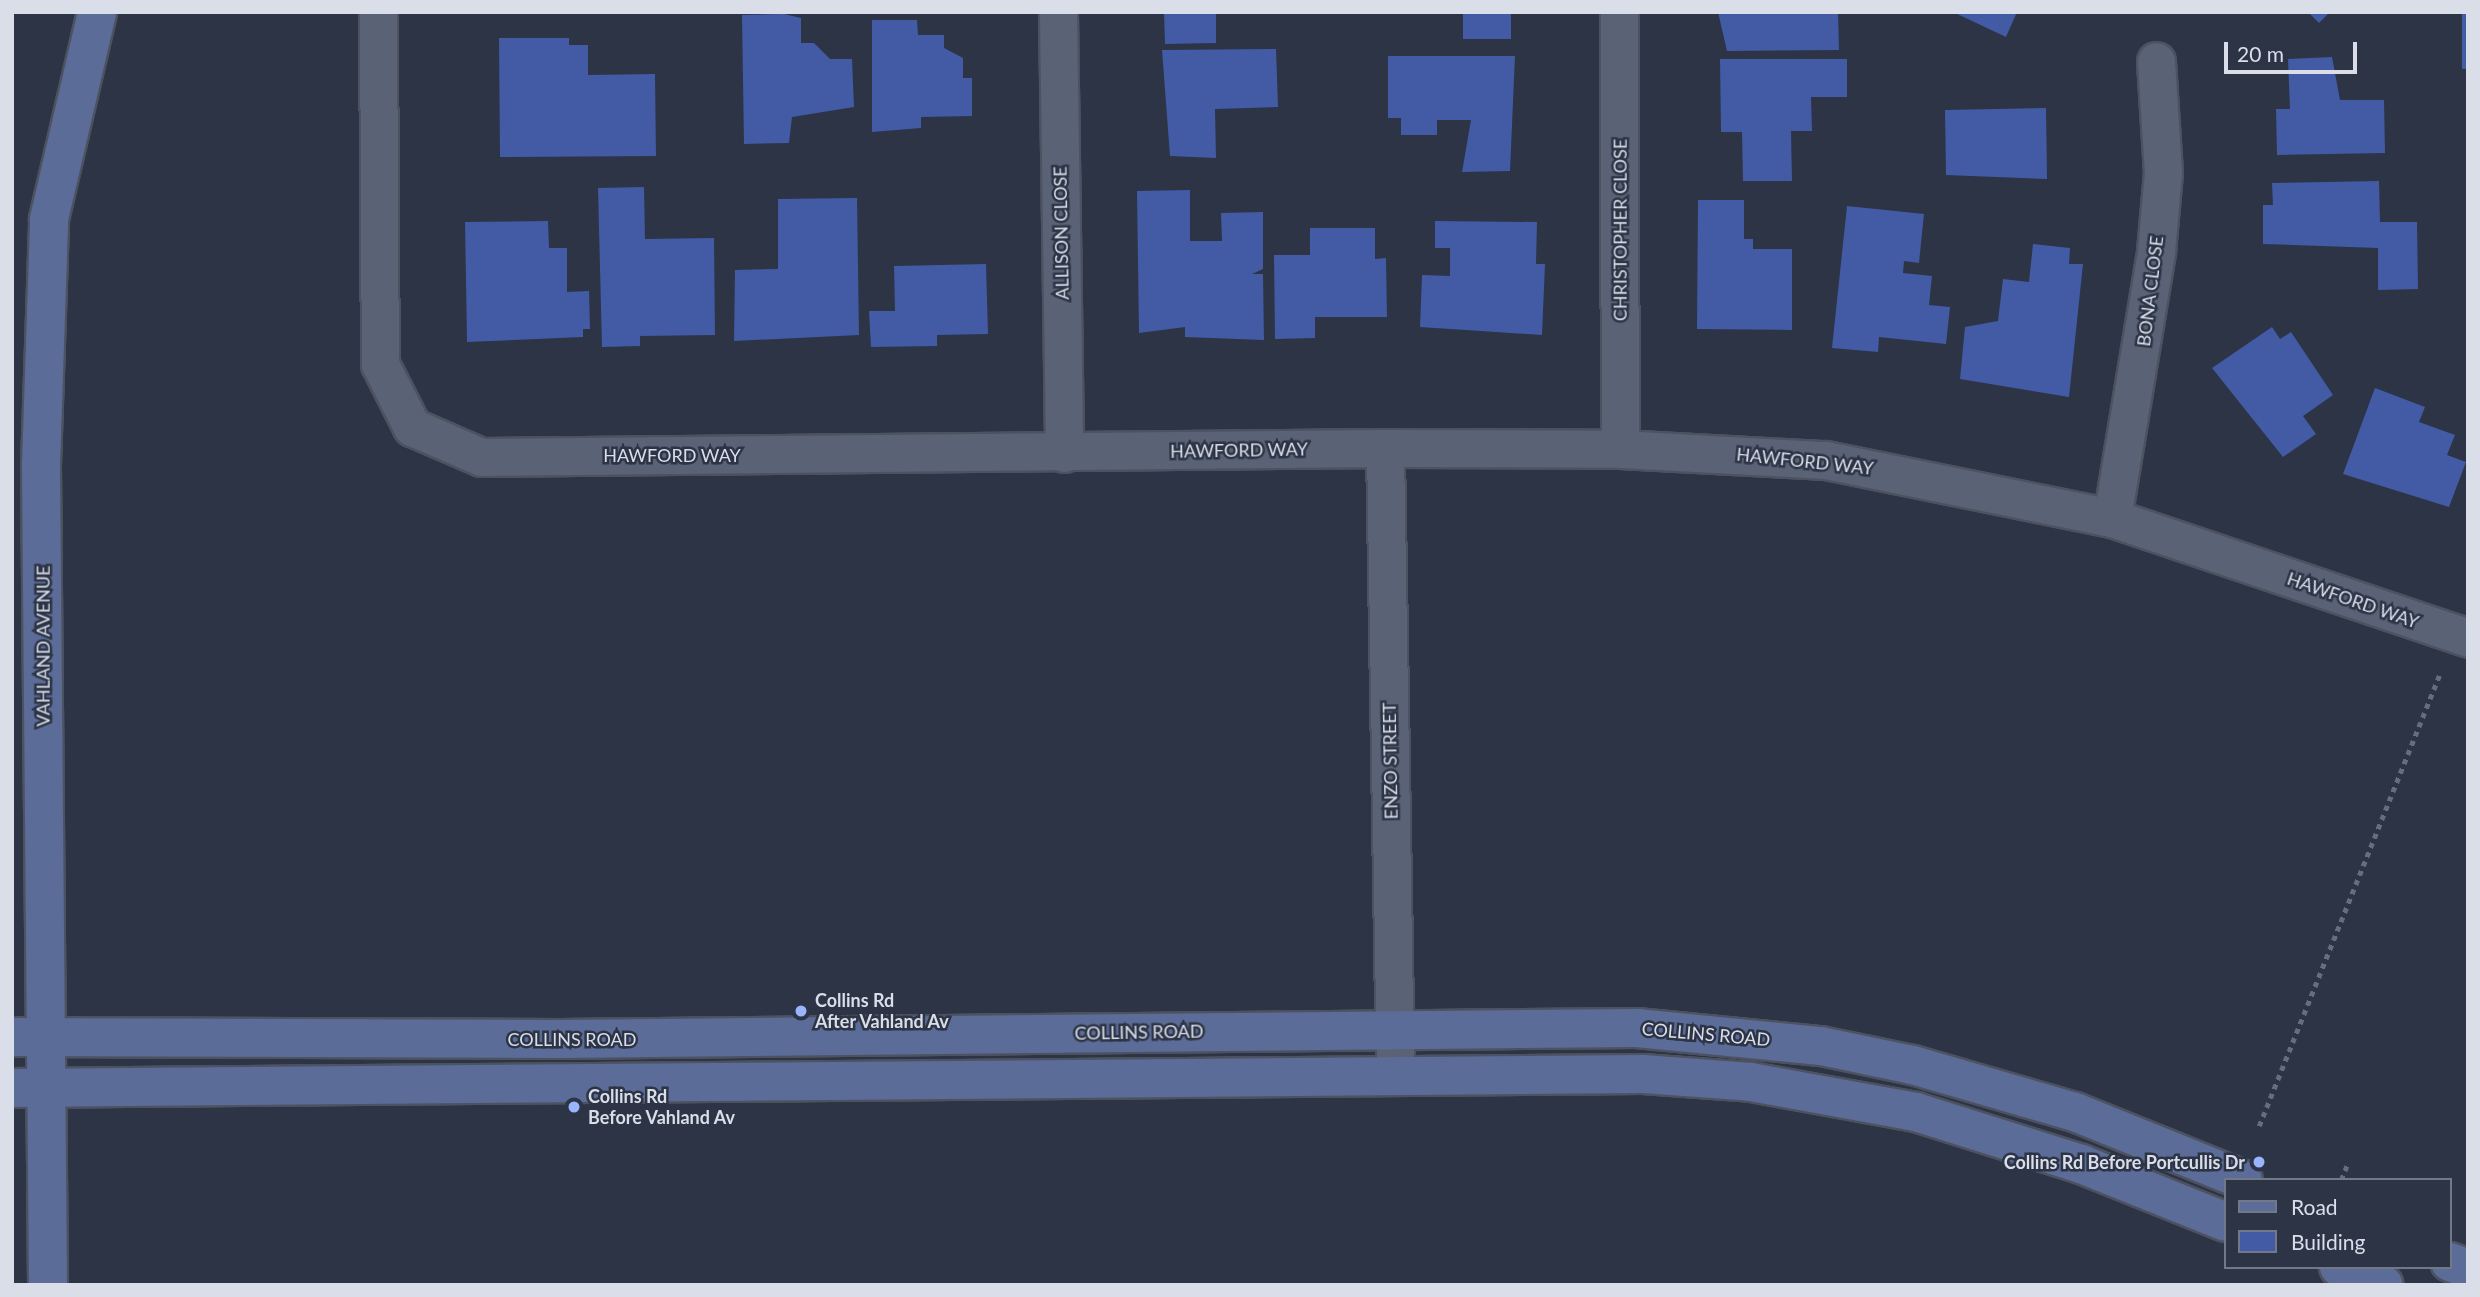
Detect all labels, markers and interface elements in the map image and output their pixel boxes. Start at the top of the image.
scale bar [2228,28,2361,72]
text: 20 m [2237,41,2284,66]
street label: CHRISTOPHER CLOSE [1609,139,1631,321]
street label: ALLISON CLOSE [1049,166,1073,300]
street label: BONA CLOSE [2132,234,2168,348]
street label: HAWFORD WAY [1170,438,1308,462]
street label: HAWFORD WAY [1735,443,1875,479]
street label: HAWFORD WAY [603,444,741,466]
street label: VAHLAND AVENUE [32,565,54,727]
street label: HAWFORD WAY [2284,567,2422,633]
street label: ENZO STREET [1378,702,1402,820]
place label: Collins Rd After Vahland Av [815,990,950,1032]
marker: Collins Rd After Vahland Av [793,1003,809,1019]
street label: COLLINS ROAD [1641,1018,1771,1050]
street label: COLLINS ROAD [1074,1020,1204,1044]
street label: COLLINS ROAD [508,1028,636,1050]
place label: Collins Rd Before Vahland Av [588,1086,736,1128]
marker: Collins Rd Before Vahland Av [566,1099,582,1115]
place label: Collins Rd Before Portcullis Dr [2004,1151,2245,1173]
marker: Collins Rd Before Portcullis Dr [2251,1154,2267,1170]
legend [2224,1178,2452,1269]
text: Road [2291,1194,2338,1219]
text: Building [2291,1229,2366,1254]

